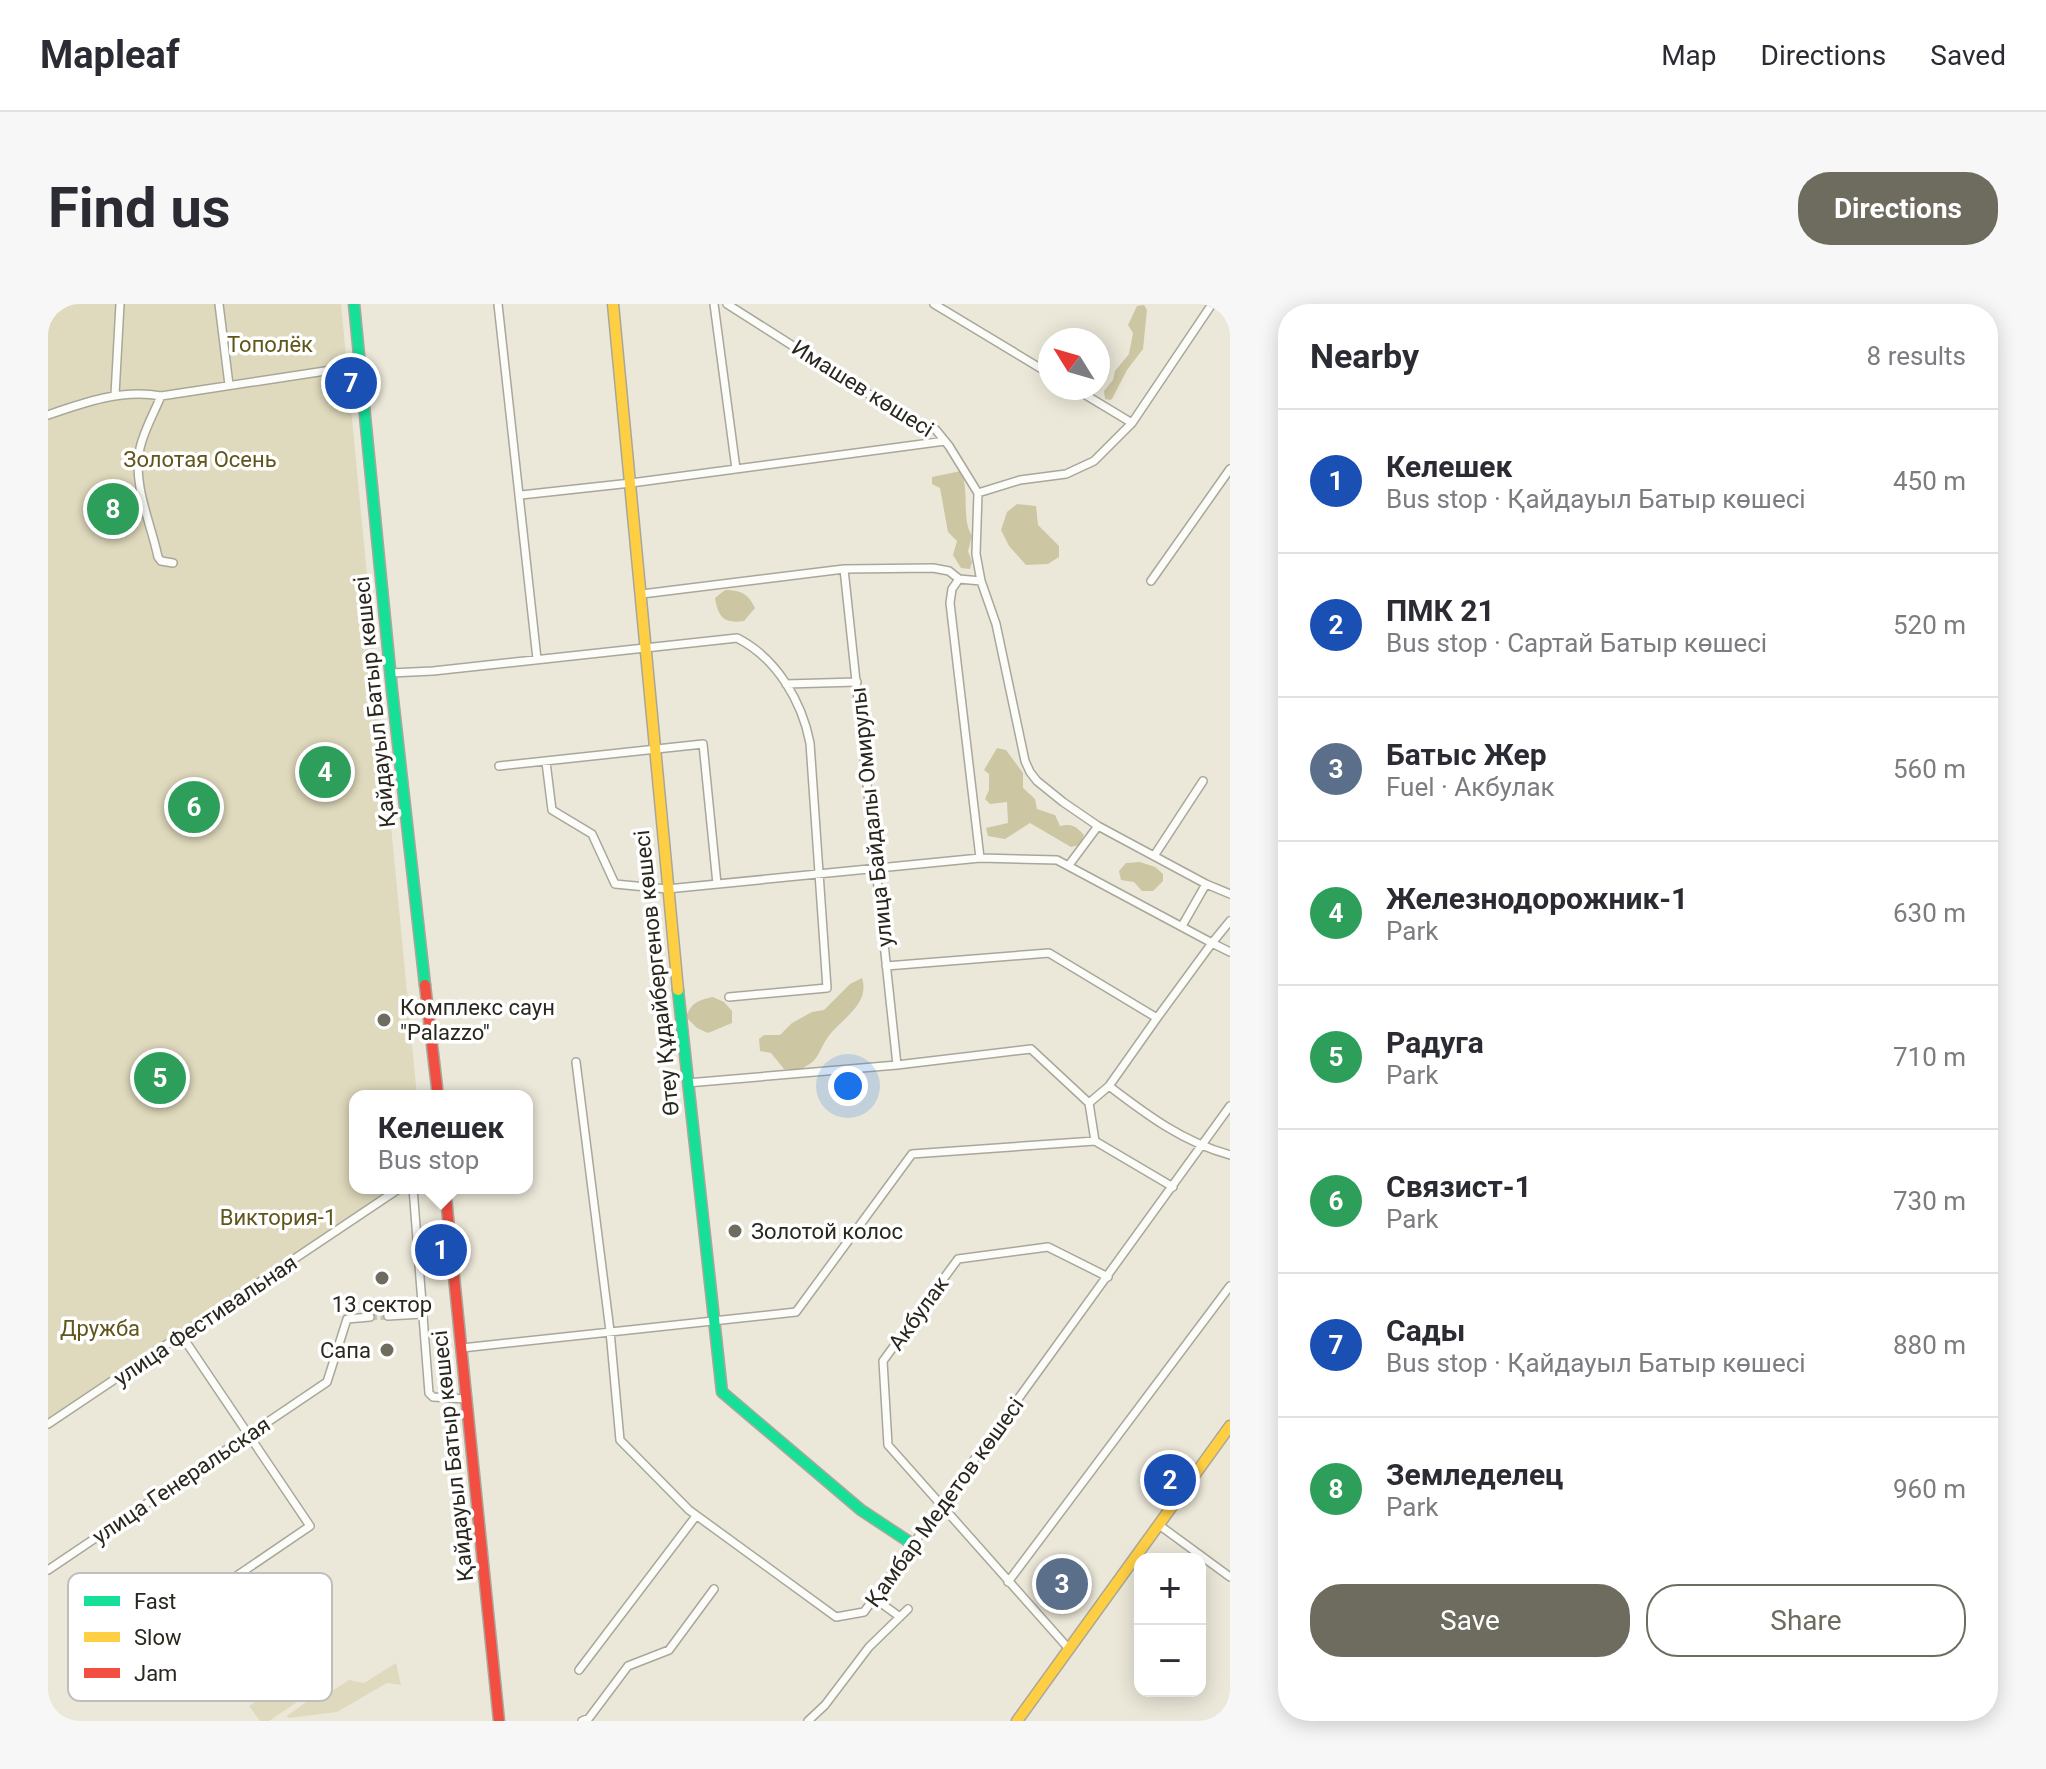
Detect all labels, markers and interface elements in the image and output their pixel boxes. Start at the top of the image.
text: Mapleaf [40,33,180,77]
text: Map [1661,39,1717,72]
text: Directions [1761,39,1886,72]
text: Saved [1930,39,2006,72]
button: Directions [1798,172,1998,245]
text: Find us [48,175,231,241]
north arrow [1038,328,1110,400]
park label: Тополёк [227,332,313,357]
street label: Имашев көшесі [787,335,938,442]
text: Nearby [1310,336,1419,376]
text: 8 results [1867,341,1966,371]
pin: 7 [325,353,377,413]
park label: Золотая Осень [123,447,277,472]
text: Келешек [1386,449,1512,484]
text: 1 [1329,466,1343,496]
text: 450 m [1893,466,1966,496]
pin: 8 [87,479,139,539]
text: Bus stop · Қайдауыл Батыр көшесі [1386,484,1806,514]
street label: Қайдауыл Батыр көшесі [349,575,400,829]
text: ПМК 21 [1386,593,1495,628]
text: 2 [1329,610,1343,640]
text: 520 m [1893,610,1966,640]
text: Bus stop · Сартай Батыр көшесі [1386,628,1767,658]
street label: улица Байдалы Омирулы [845,686,898,948]
text: Батыс Жер [1386,737,1547,772]
pin: 4 [299,742,351,802]
text: 3 [1329,754,1343,784]
text: 560 m [1893,754,1966,784]
text: Fuel · Акбулак [1386,772,1555,802]
pin: 6 [168,777,220,837]
street label: Өтеу Құдайбергенов көшесі [629,829,684,1117]
text: Железнодорожник-1 [1386,881,1688,916]
text: 4 [1329,898,1343,928]
text: 630 m [1893,898,1966,928]
text: Park [1386,916,1438,946]
place label: Комплекс саун "Palazzo" [400,995,555,1045]
marker: Комплекс саун "Palazzo" [375,1011,393,1029]
text: Радуга [1386,1025,1484,1060]
text: 5 [1329,1042,1343,1072]
text: 710 m [1893,1042,1966,1072]
pin: 5 [134,1048,186,1108]
text: Park [1386,1060,1438,1090]
your location [828,1066,868,1106]
popup [349,1090,533,1194]
text: Келешек [378,1110,504,1145]
text: Bus stop [378,1145,479,1175]
text: Связист-1 [1386,1169,1532,1204]
text: 6 [1329,1186,1343,1216]
text: 730 m [1893,1186,1966,1216]
text: Park [1386,1204,1438,1234]
park label: Виктория-1 [220,1205,336,1230]
place label: Золотой колос [751,1219,903,1244]
pin: 1 [415,1220,467,1280]
marker: Золотой колос [726,1222,744,1240]
street label: улица Фестивальная [109,1250,301,1391]
marker: 13 сектор [373,1269,391,1287]
street label: Акбулак [883,1271,954,1355]
place label: 13 сектор [332,1292,432,1317]
text: Сады [1386,1313,1465,1348]
park label: Дружба [60,1316,140,1341]
street label: Қайдауыл Батыр көшесі [427,1329,478,1583]
text: 7 [1329,1330,1343,1360]
text: 880 m [1893,1330,1966,1360]
place label: Сапа [320,1338,371,1363]
marker: Сапа [378,1341,396,1359]
text: Bus stop · Қайдауыл Батыр көшесі [1386,1348,1806,1378]
street label: Қамбар Медетов көшесі [860,1393,1029,1612]
street label: улица Генеральская [88,1412,275,1549]
pin: 2 [1144,1450,1196,1510]
text: Земледелец [1386,1457,1563,1492]
text: 8 [1329,1474,1343,1504]
text: 960 m [1893,1474,1966,1504]
text: Park [1386,1492,1438,1522]
map controls [1134,1553,1206,1697]
button: + [1134,1553,1206,1625]
pin: 3 [1036,1554,1088,1614]
legend [68,1573,332,1701]
button: Save [1310,1584,1630,1657]
button: Share [1646,1584,1966,1657]
text: Fast [134,1589,176,1614]
text: Slow [134,1625,182,1650]
button: − [1134,1625,1206,1697]
text: Jam [134,1661,177,1686]

